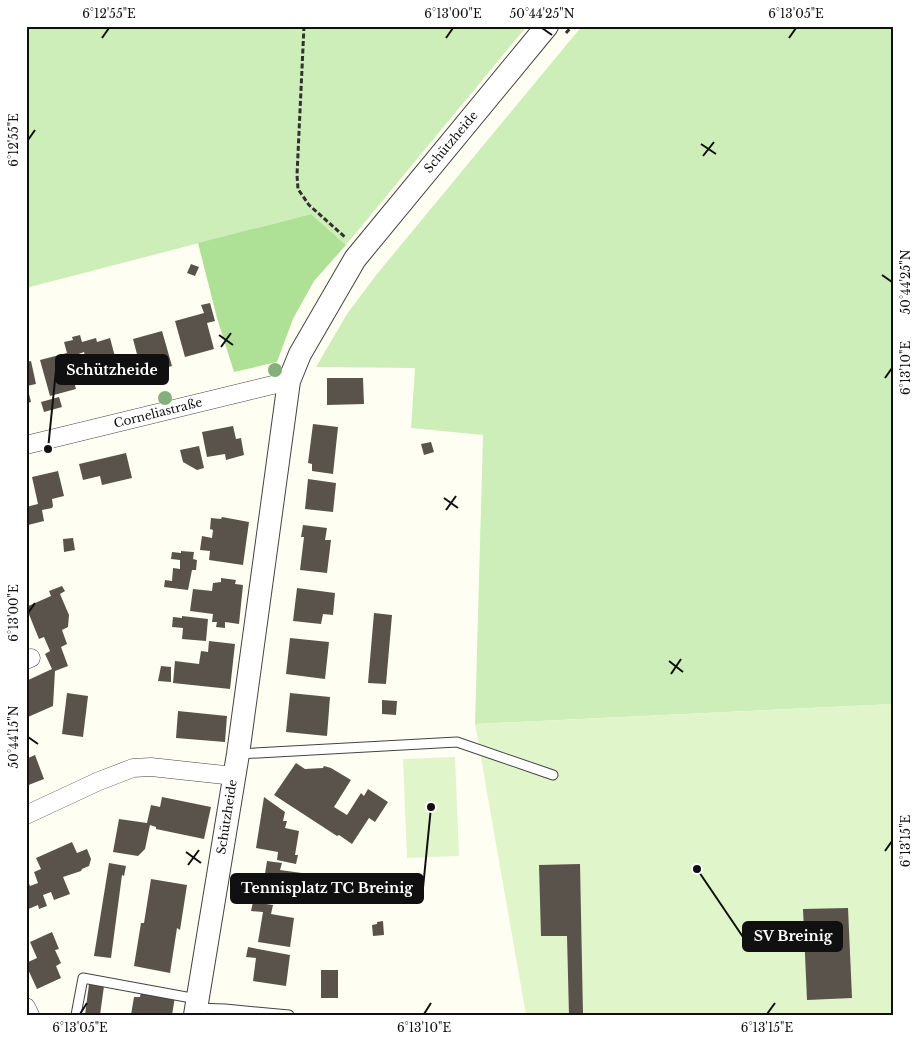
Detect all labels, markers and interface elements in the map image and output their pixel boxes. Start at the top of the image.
text: 6°12'55"E [82,6,136,21]
text: 6°13'00"E [424,6,482,21]
text: 50°44'25"N [510,6,575,21]
text: 6°13'05"E [768,6,824,21]
street label: Schützheide [420,108,481,176]
text: 6°12'55"E [6,113,21,167]
text: 50°44'25"N [898,249,913,314]
text: 6°13'10"E [898,341,913,395]
callout: Schützheide [56,355,168,384]
text: Schützheide [66,361,158,379]
street label: Corneliastraße [112,394,204,431]
text: 6°13'00"E [6,584,21,642]
text: 50°44'15"N [6,705,21,768]
street label: Schützheide [213,778,240,856]
text: 6°13'15"E [898,814,913,867]
callout: Tennisplatz TC Breinig [231,874,423,903]
text: Tennisplatz TC Breinig [241,879,413,897]
callout: SV Breinig [743,922,842,951]
text: SV Breinig [754,927,833,945]
text: 6°13'05"E [52,1020,108,1035]
text: 6°13'10"E [397,1020,451,1035]
text: 6°13'15"E [741,1020,794,1035]

